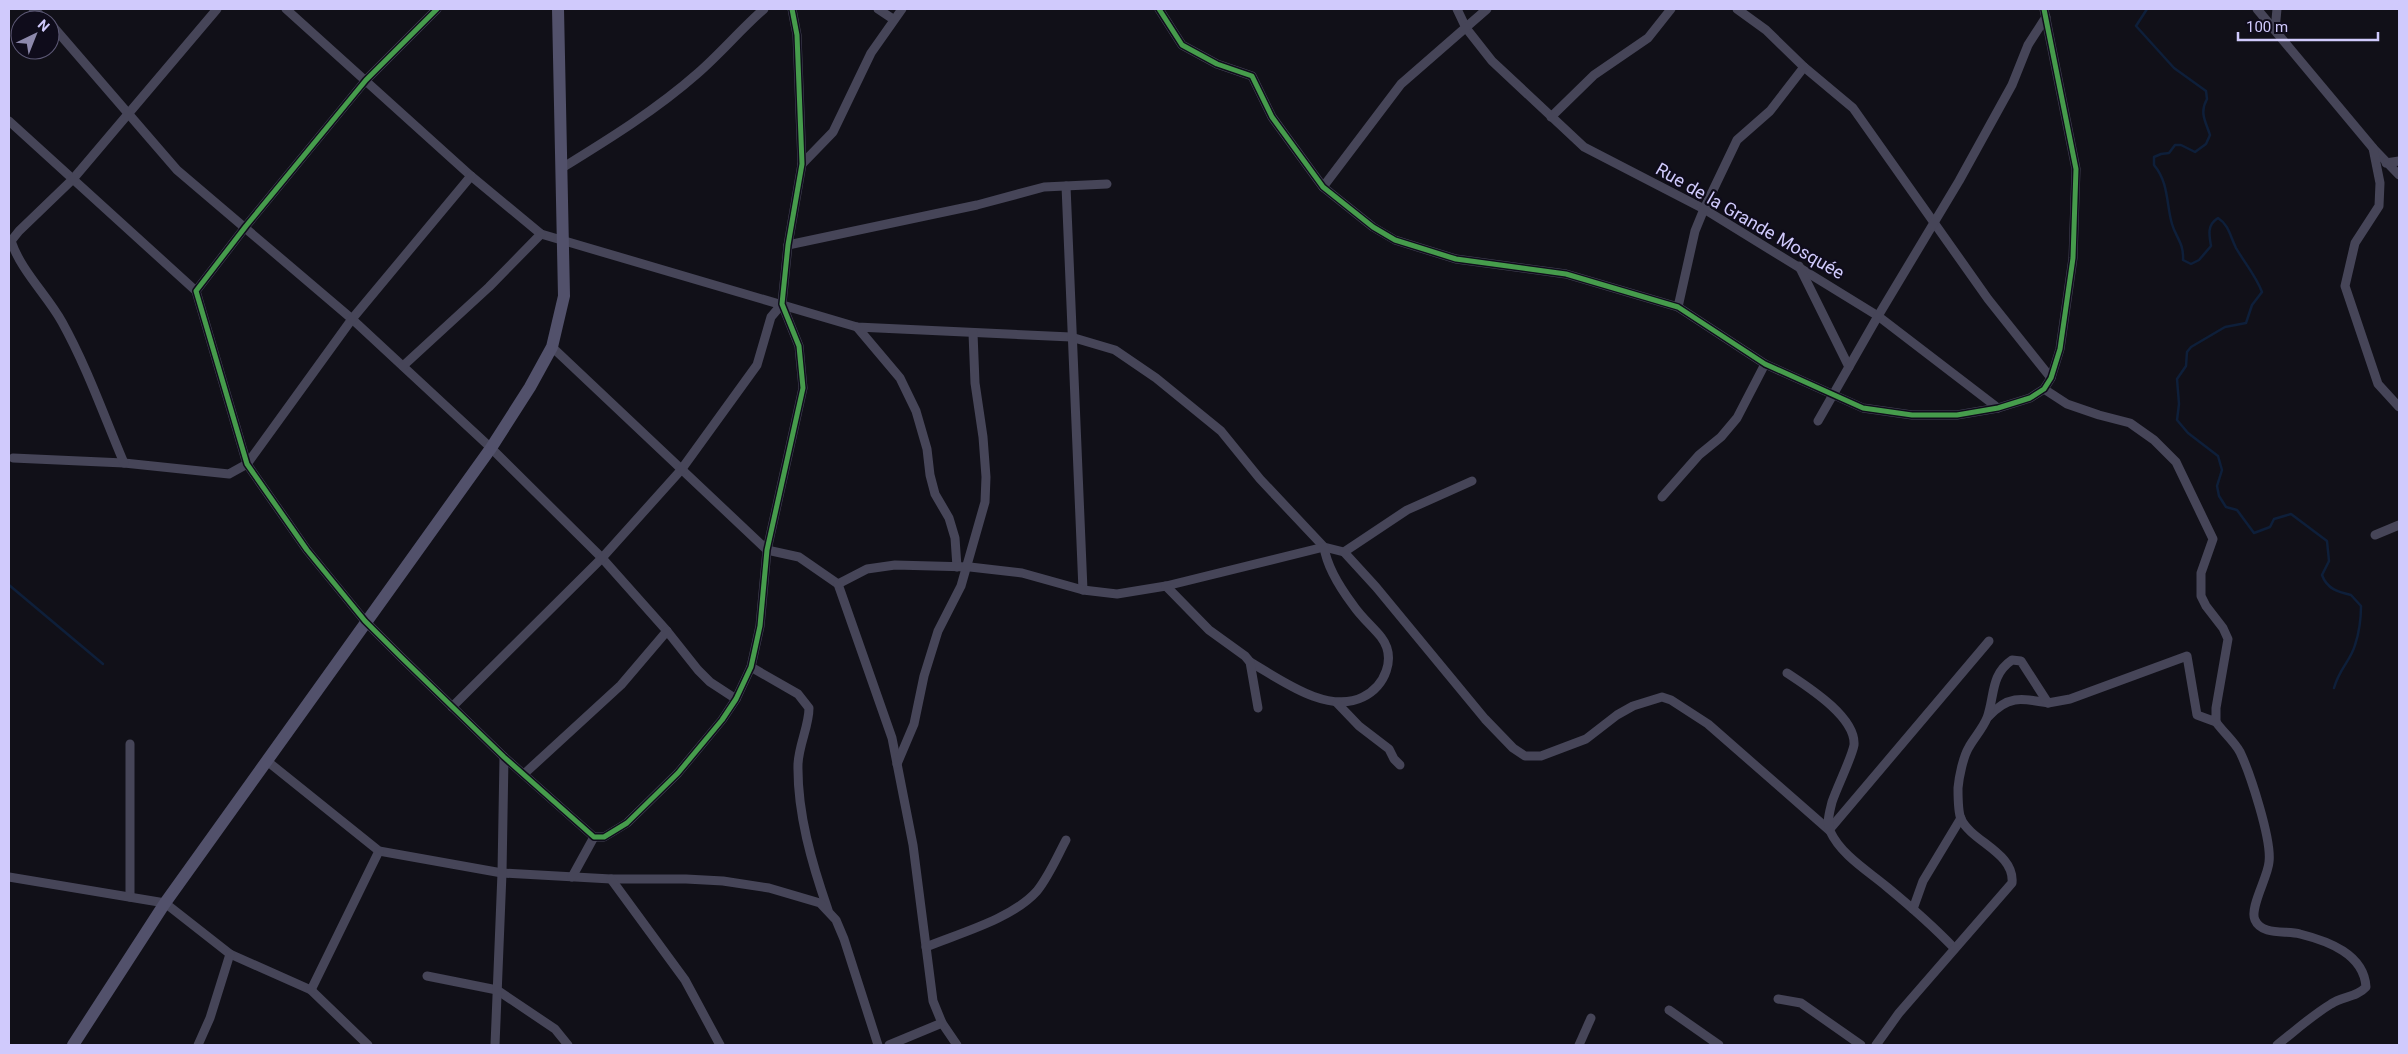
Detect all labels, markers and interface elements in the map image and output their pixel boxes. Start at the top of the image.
north arrow [10,10,60,60]
scale bar [2238,10,2378,42]
text: N [35,16,53,35]
text: 100 m [2246,18,2288,36]
street label: Rue de la Grande Mosquée [1652,158,1848,283]

